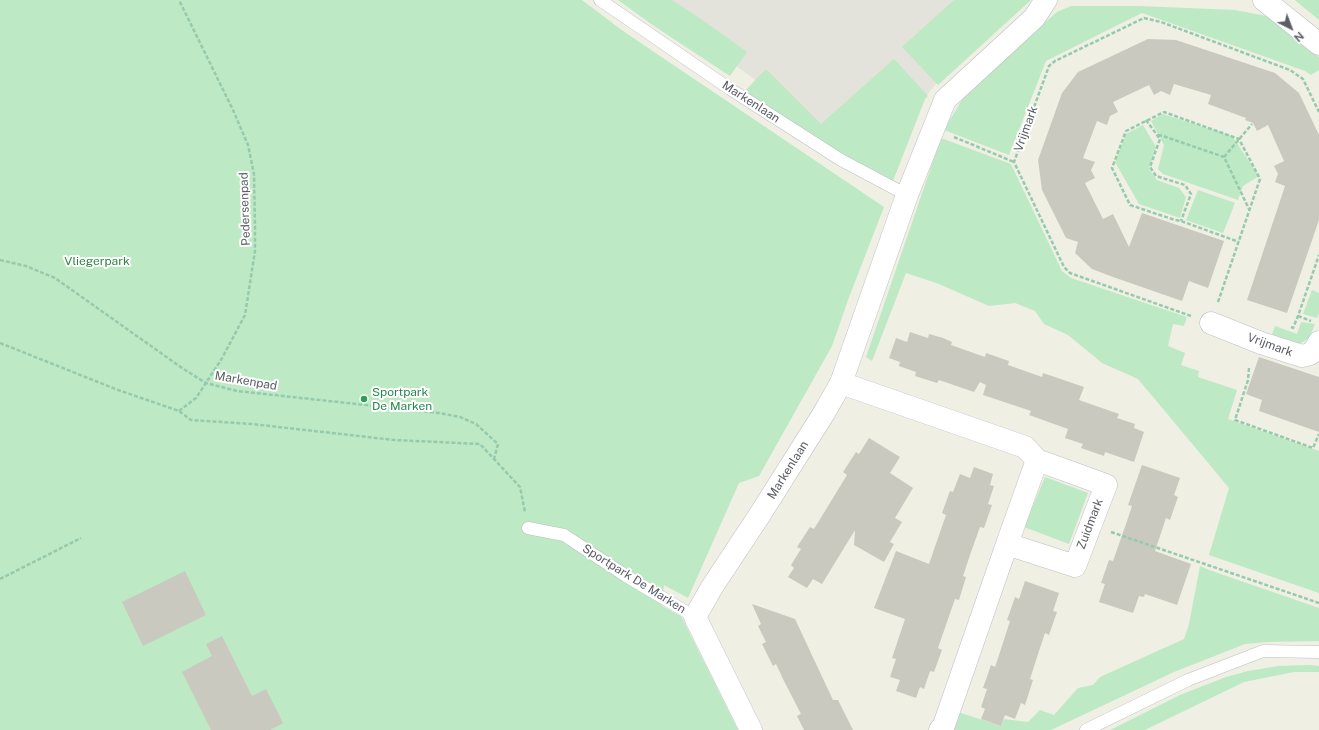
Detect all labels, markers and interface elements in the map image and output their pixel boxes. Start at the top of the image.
north arrow [1271,8,1311,48]
text: N [1292,30,1306,44]
street label: Markenlaan [719,78,783,126]
street label: Vrijmark [1011,104,1041,154]
street label: Pedersenpad [237,172,253,246]
park label: Vliegerpark [64,254,130,268]
street label: Vrijmark [1245,330,1295,360]
street label: Markenpad [214,368,278,394]
place label: Sportpark De Marken [372,385,432,413]
marker: Sportpark De Marken [359,394,369,404]
street label: Markenlaan [764,438,812,502]
street label: Zuidmark [1074,497,1106,551]
street label: Sportpark De Marken [580,541,688,617]

